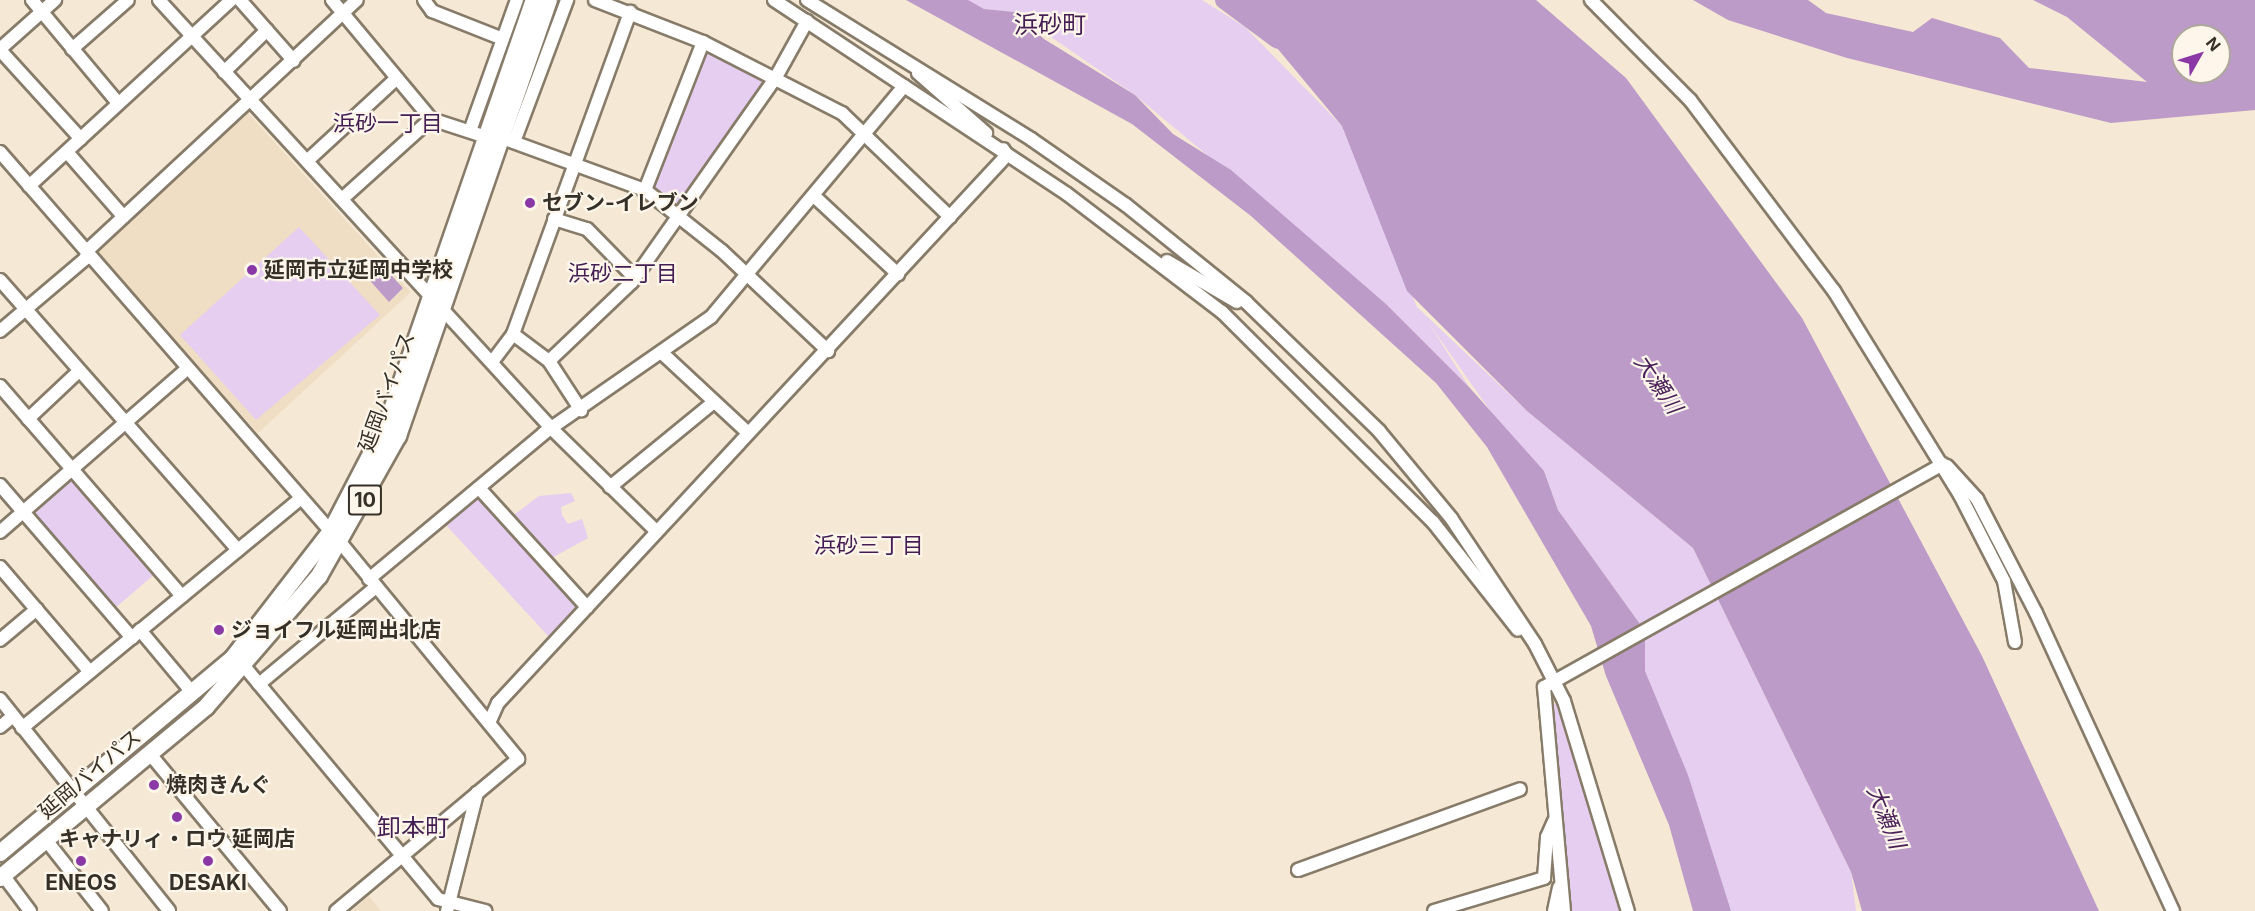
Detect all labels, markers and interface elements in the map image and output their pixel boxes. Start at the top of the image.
district label: 浜砂町 [1014,11,1086,39]
north arrow [2171,24,2231,84]
text: N [2202,33,2225,55]
district label: 浜砂一丁目 [333,111,443,137]
place label: セブン-イレブン [542,190,699,216]
marker: セブン-イレブン [523,196,537,210]
place label: 延岡市立延岡中学校 [264,257,453,283]
district label: 浜砂二丁目 [568,261,678,287]
marker: 延岡市立延岡中学校 [245,263,259,277]
street label: 延岡バイパス [354,328,420,456]
water label: 大瀬川 [1629,349,1687,419]
road number: 10 [347,483,383,517]
district label: 浜砂三丁目 [814,533,924,559]
place label: ジョイフル延岡出北店 [231,617,441,643]
marker: ジョイフル延岡出北店 [212,623,226,637]
street label: 延岡バイパス [34,724,146,824]
place label: 焼肉きんぐ [166,772,271,798]
marker: 焼肉きんぐ [147,778,161,792]
water label: 大瀬川 [1861,781,1911,853]
marker: キャナリィ・ロウ 延岡店 [170,810,184,824]
district label: 卸本町 [377,814,449,842]
place label: キャナリィ・ロウ 延岡店 [59,826,295,852]
marker: ENEOS [74,854,88,868]
marker: DESAKI [201,854,215,868]
place label: ENEOS [45,870,117,896]
place label: DESAKI [169,870,247,896]

